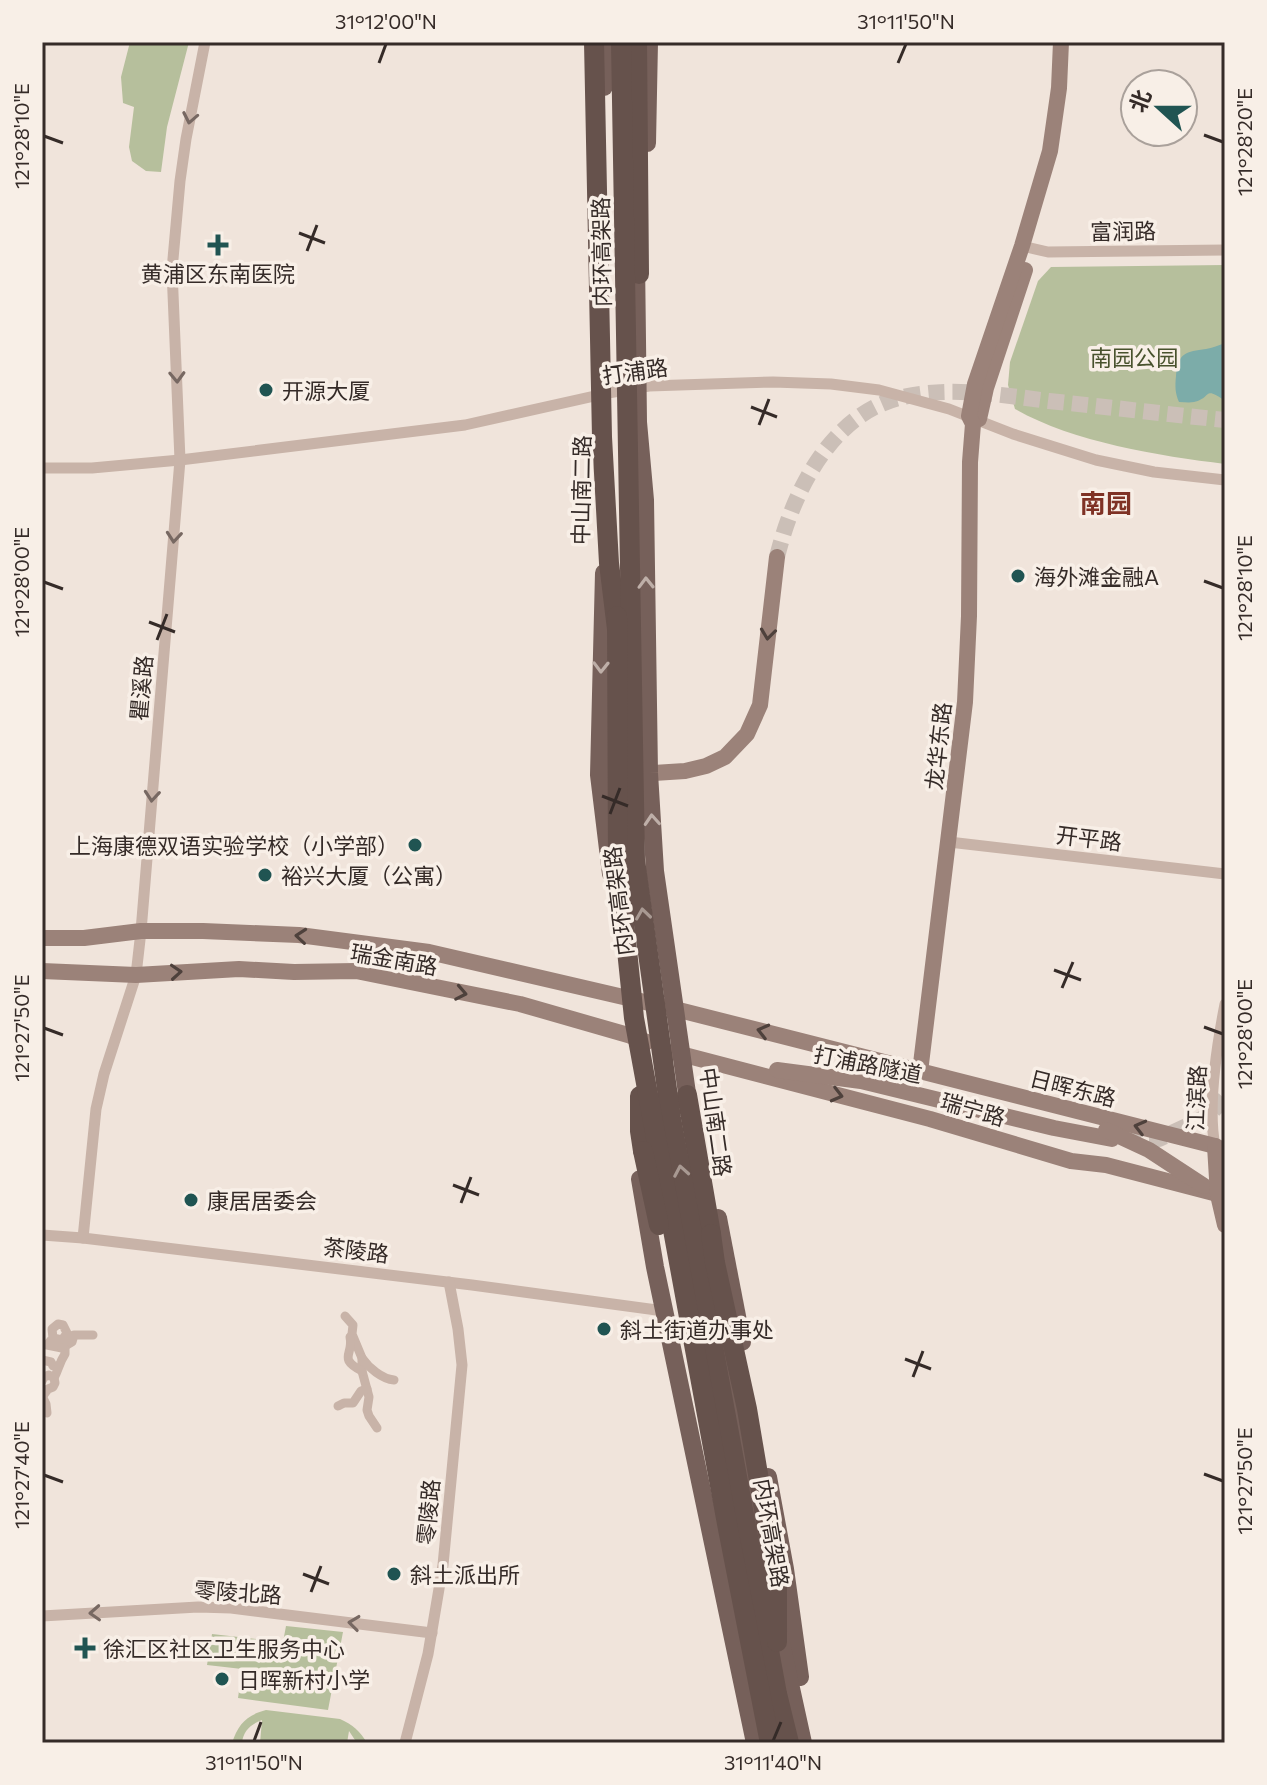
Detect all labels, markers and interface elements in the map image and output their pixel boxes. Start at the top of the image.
text: 31°12'00"N [335,9,437,33]
text: 31°11'50"N [857,9,955,33]
north arrow [1119,68,1199,148]
text: 121°28'10"E [9,83,33,189]
text: 北 [1123,86,1156,116]
text: 121°28'20"E [1232,88,1256,196]
one-way arrow [182,112,199,125]
street label: 内环高架路 [587,197,615,307]
street label: 富润路 [1090,217,1156,245]
marker: 黄浦区东南医院 [207,234,229,256]
place label: 黄浦区东南医院 [141,260,295,287]
park label: 南园公园 [1090,344,1178,371]
street label: 打浦路 [600,353,670,389]
one-way arrow [168,371,185,384]
place label: 开源大厦 [282,377,370,404]
marker: 开源大厦 [257,381,275,399]
street label: 中山南二路 [567,435,595,545]
district label: 南园 [1080,487,1132,518]
text: 121°28'00"E [9,527,33,637]
one-way arrow [165,531,182,544]
text: 121°28'10"E [1232,535,1256,641]
place label: 海外滩金融A [1034,563,1159,590]
marker: 海外滩金融A [1009,567,1027,585]
one-way arrow [637,576,655,589]
one-way arrow [760,628,777,641]
street label: 瞿溪路 [125,654,157,722]
one-way arrow [593,661,610,674]
street label: 龙华东路 [920,701,956,791]
one-way arrow [144,790,161,803]
one-way arrow [644,813,661,826]
street label: 开平路 [1055,821,1123,855]
place label: 上海康德双语实验学校（小学部） [69,832,399,859]
marker: 上海康德双语实验学校（小学部） [406,836,424,854]
street label: 内环高架路 [598,845,638,957]
place label: 裕兴大厦（公寓） [281,862,457,889]
marker: 裕兴大厦（公寓） [256,866,274,884]
one-way arrow [635,907,652,921]
one-way arrow [294,928,307,945]
street label: 瑞金南路 [348,938,440,980]
one-way arrow [170,964,183,981]
text: 121°27'50"E [9,974,33,1082]
text: 121°28'00"E [1232,979,1256,1089]
one-way arrow [455,984,468,1001]
one-way arrow [756,1024,770,1041]
street label: 打浦路隧道 [811,1040,925,1088]
street label: 日晖东路 [1027,1064,1119,1112]
street label: 江滨路 [1181,1065,1211,1131]
street label: 中山南二路 [695,1066,737,1178]
one-way arrow [830,1085,844,1102]
street label: 瑞宁路 [938,1087,1008,1131]
one-way arrow [1133,1120,1147,1137]
one-way arrow [674,1164,691,1178]
place label: 康居居委会 [207,1187,317,1214]
marker: 康居居委会 [182,1191,200,1209]
street label: 茶陵路 [322,1233,390,1267]
place label: 斜土街道办事处 [620,1316,774,1343]
marker: 斜土街道办事处 [595,1320,613,1338]
text: 121°27'40"E [9,1421,33,1529]
text: 121°27'50"E [1232,1427,1256,1535]
street label: 内环高架路 [749,1476,795,1590]
street label: 零陵路 [412,1478,444,1546]
place label: 斜土派出所 [410,1561,520,1588]
marker: 斜土派出所 [385,1565,403,1583]
street label: 零陵北路 [193,1575,283,1609]
one-way arrow [88,1604,101,1621]
one-way arrow [347,1615,361,1632]
place label: 徐汇区社区卫生服务中心 [103,1635,345,1662]
marker: 徐汇区社区卫生服务中心 [74,1637,96,1659]
place label: 日晖新村小学 [238,1666,370,1693]
marker: 日晖新村小学 [213,1670,231,1688]
text: 31°11'50"N [205,1750,303,1774]
text: 31°11'40"N [724,1750,822,1774]

